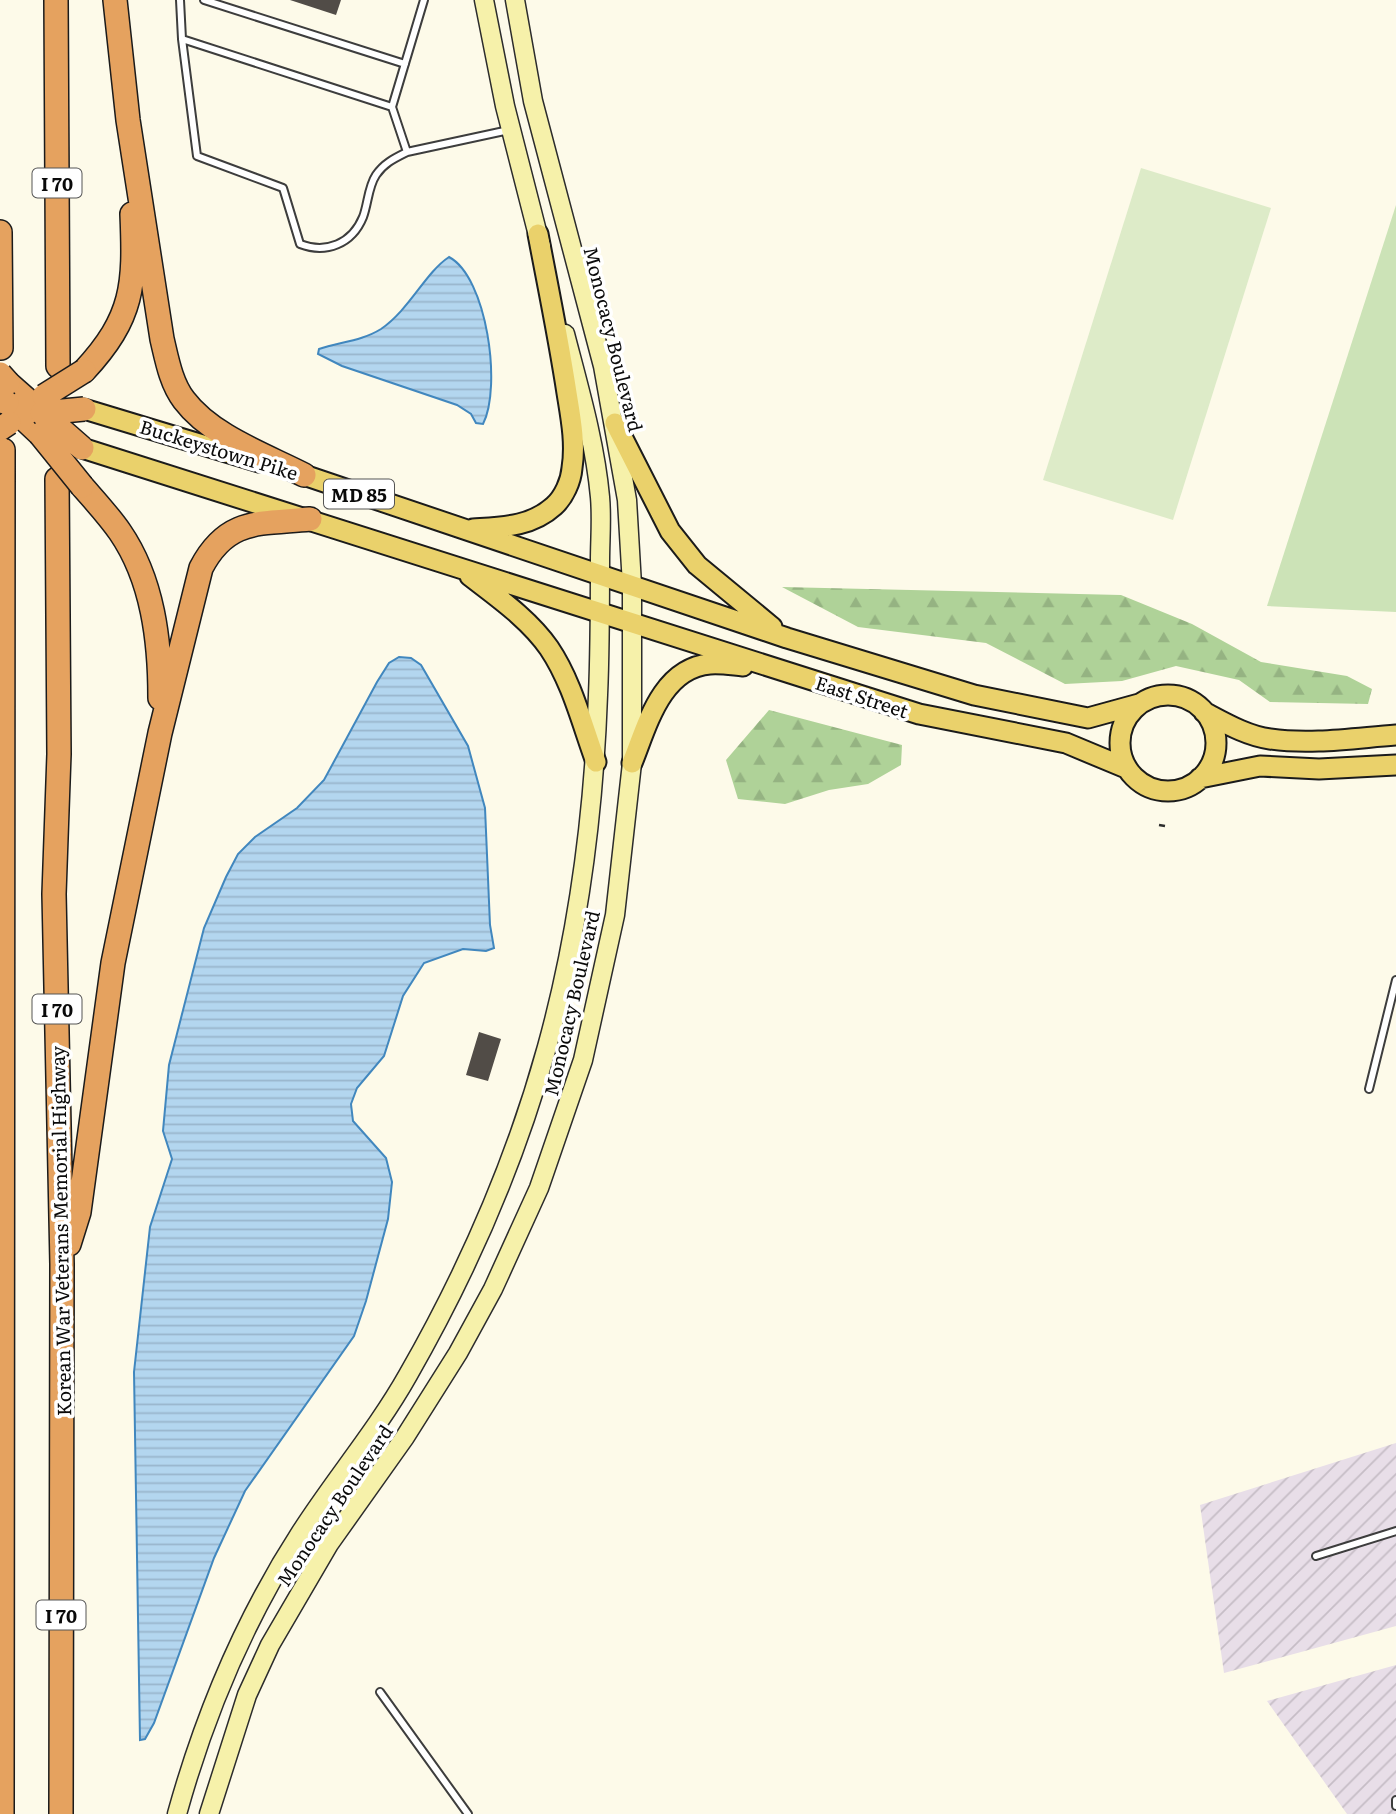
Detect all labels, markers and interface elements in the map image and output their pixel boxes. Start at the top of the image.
road number: I 70 [32,168,82,198]
street label: Monocacy Boulevard [577,243,651,435]
street label: Buckeystown Pike [136,412,302,486]
road number: MD 85 [324,480,394,508]
street label: East Street [812,668,912,724]
street label: Monocacy Boulevard [536,907,606,1099]
road number: I 70 [32,994,82,1024]
street label: Korean War Veterans Memorial Highway [43,1046,77,1416]
street label: Monocacy Boulevard [269,1418,399,1592]
road number: I 70 [36,1600,86,1630]

